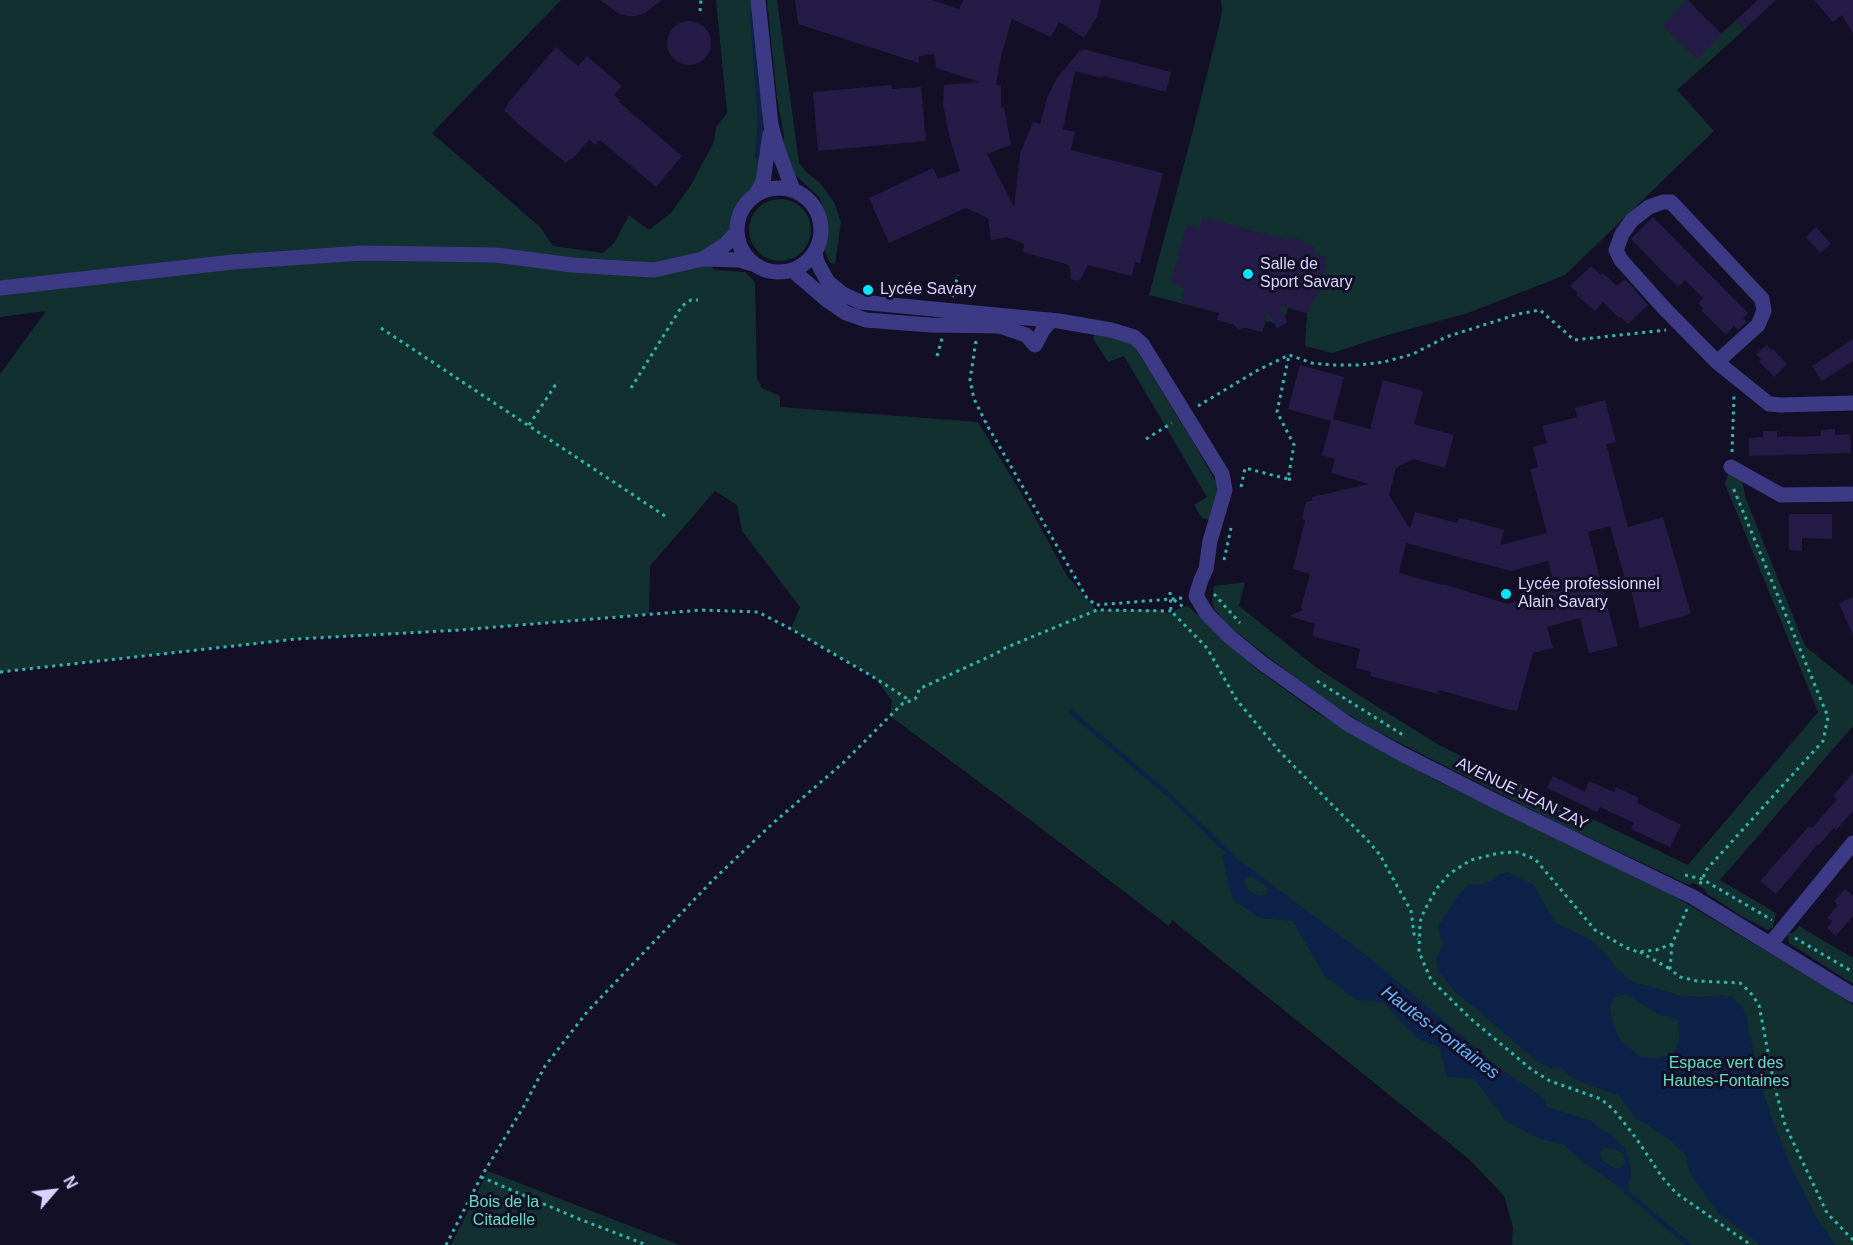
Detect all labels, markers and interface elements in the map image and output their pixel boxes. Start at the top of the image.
place label: Salle de Sport Savary [1260,255,1352,293]
marker: Salle de Sport Savary [1241,267,1255,281]
place label: Lycée Savary [880,280,976,300]
marker: Lycée Savary [861,283,875,297]
place label: Lycée professionnel Alain Savary [1518,575,1660,613]
marker: Lycée professionnel Alain Savary [1499,587,1513,601]
street label: AVENUE JEAN ZAY [1453,754,1591,834]
water label: Hautes-Fontaines [1377,982,1503,1084]
park label: Espace vert des Hautes-Fontaines [1663,1054,1789,1092]
north arrow [24,1161,84,1221]
text: N [60,1173,81,1191]
park label: Bois de la Citadelle [469,1193,539,1231]

